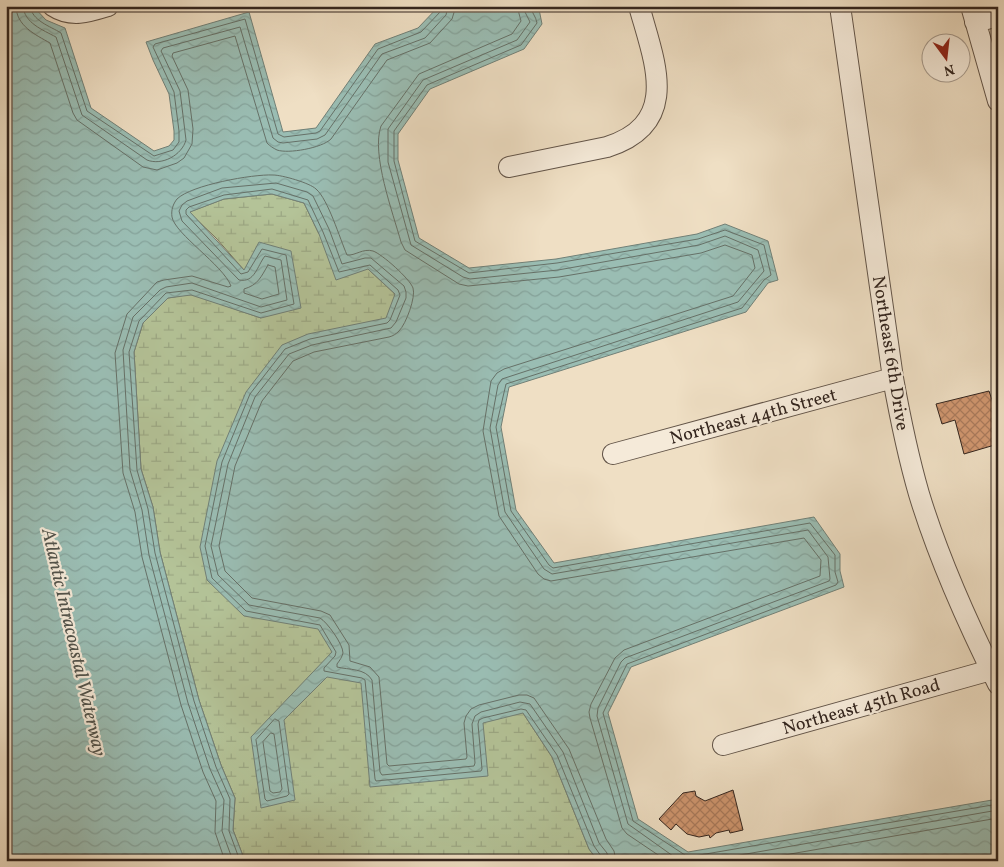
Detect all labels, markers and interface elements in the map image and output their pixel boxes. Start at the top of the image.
north arrow [922,32,972,82]
text: N [942,59,956,80]
street label: Northeast 6th Drive [865,274,914,432]
street label: Northeast 44th Street [667,383,840,452]
water label: Atlantic Intracoastal Waterway [34,525,112,759]
street label: Northeast 45th Road [780,673,943,742]

